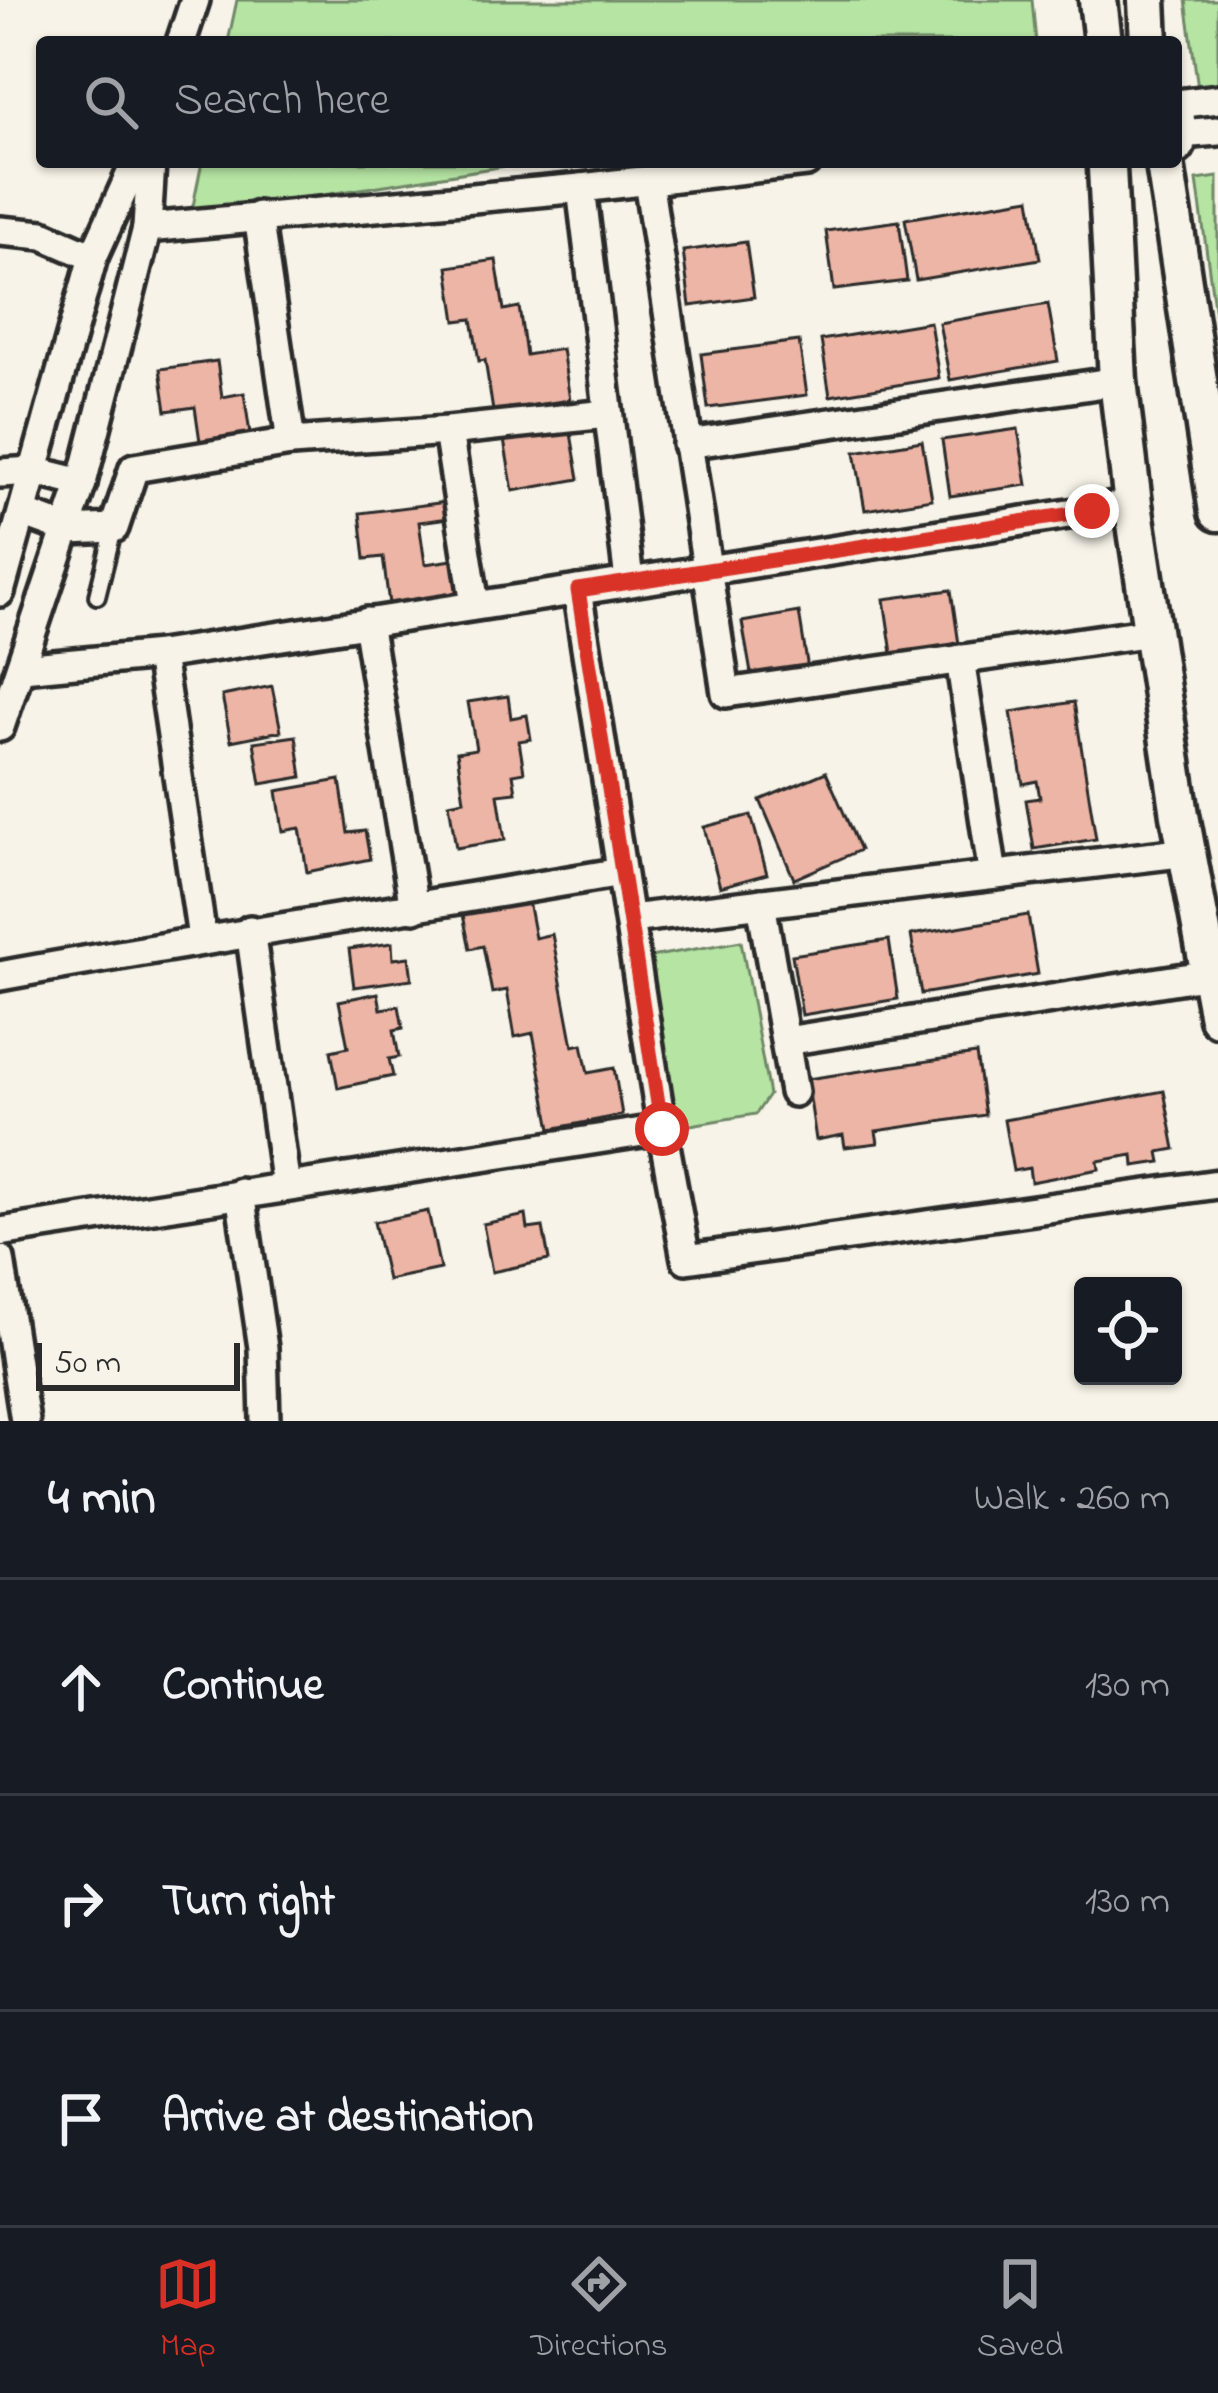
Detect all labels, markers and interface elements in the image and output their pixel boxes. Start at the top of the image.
search box [36,36,1182,168]
icon: search [78,69,144,135]
text: Search here [174,69,390,135]
route end [1065,484,1119,538]
route start [635,1102,689,1156]
map controls [1074,1277,1182,1385]
button: locate [1074,1277,1182,1385]
scale bar [36,1337,240,1390]
text: 50 m [54,1340,121,1388]
text: 4 min [48,1462,156,1537]
text: Walk · 260 m [974,1471,1170,1528]
icon: ahead [48,1654,114,1720]
text: Continue [162,1654,323,1720]
text: 130 m [1085,1658,1170,1715]
icon: right [48,1870,114,1936]
text: Turn right [162,1870,335,1936]
text: 130 m [1085,1874,1170,1931]
icon: arrive [48,2086,114,2152]
text: Arrive at destination [162,2086,533,2152]
tab: Map [155,2251,221,2371]
tab: Directions [530,2251,668,2371]
tab: Saved [977,2251,1063,2371]

